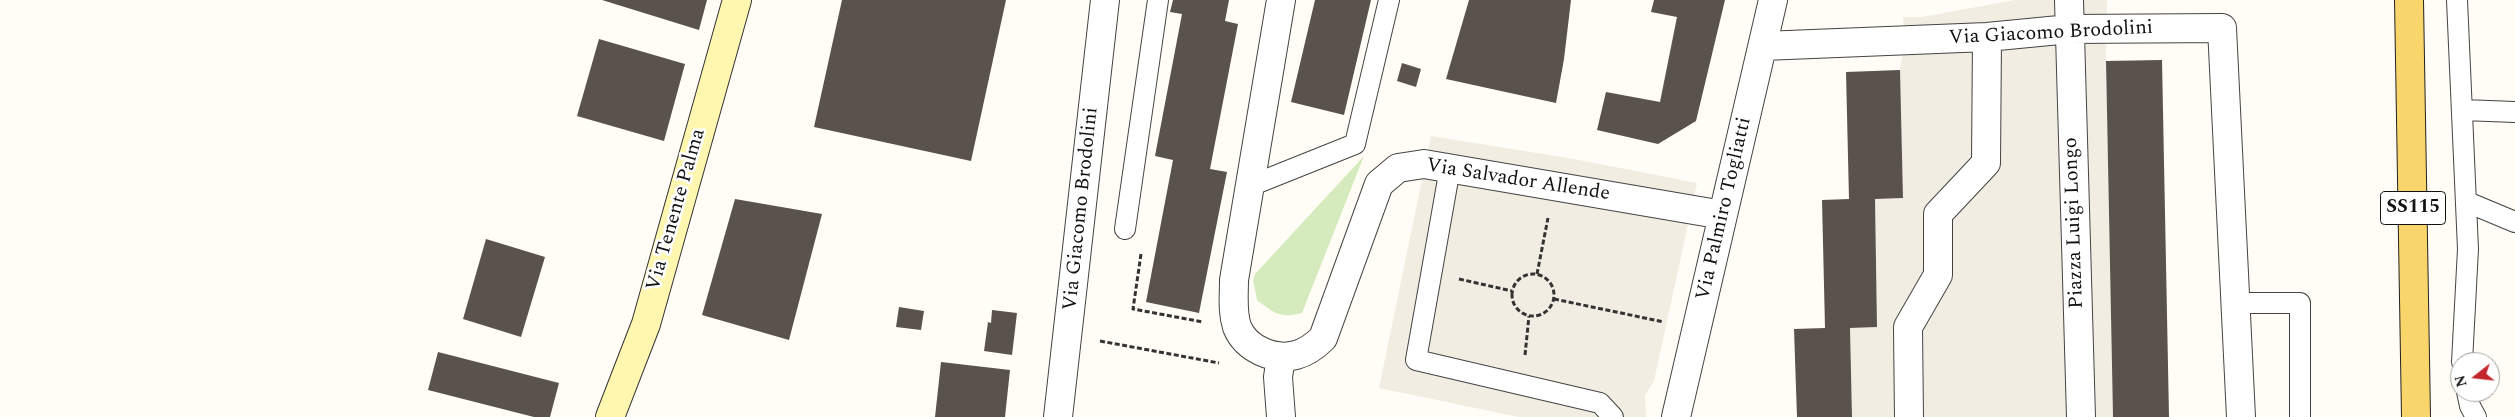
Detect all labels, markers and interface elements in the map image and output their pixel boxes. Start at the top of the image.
street label: Via Giacomo Brodolini [1948,17,2154,51]
street label: Via Giacomo Brodolini [1059,106,1105,312]
street label: Via Palmiro Togliatti [1692,115,1758,303]
street label: Via Tenente Palma [642,126,712,294]
street label: Piazza Luigi Longo [2060,137,2090,309]
street label: Via Salvador Allende [1425,155,1611,207]
road number: SS115 [2380,192,2446,224]
north arrow [2450,352,2500,402]
text: N [2449,373,2473,389]

